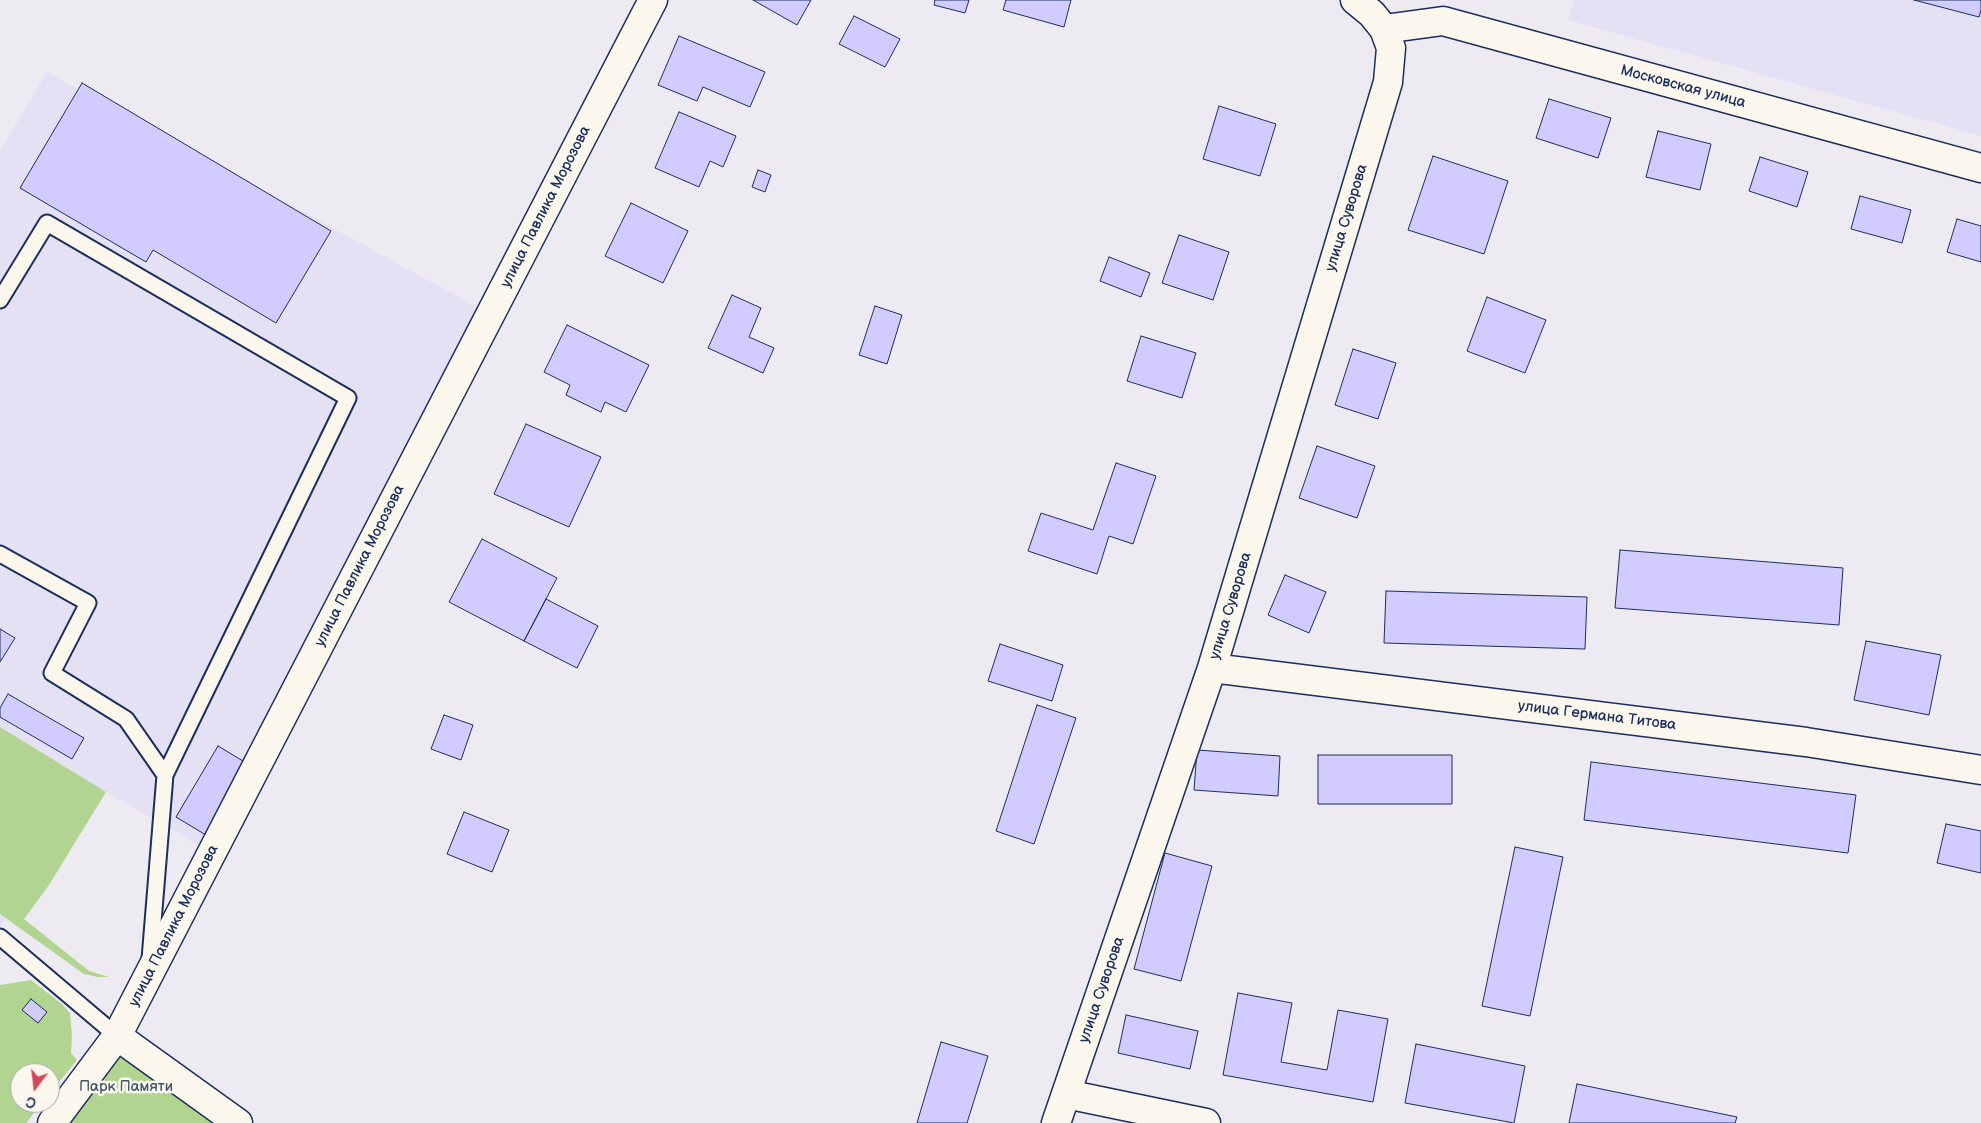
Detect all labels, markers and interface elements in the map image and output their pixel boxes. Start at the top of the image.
street label: Московская улица [1618,62,1748,112]
street label: улица Павлика Морозова [497,123,595,291]
street label: улица Суворова [1322,162,1372,274]
street label: улица Павлика Морозова [311,482,409,650]
street label: улица Суворова [1206,550,1256,662]
street label: улица Германа Титова [1517,697,1677,735]
street label: улица Павлика Морозова [125,842,223,1010]
street label: улица Суворова [1075,934,1129,1046]
north arrow [10,1063,60,1113]
park label: Парк Памяти [79,1078,173,1096]
text: С [24,1093,38,1111]

